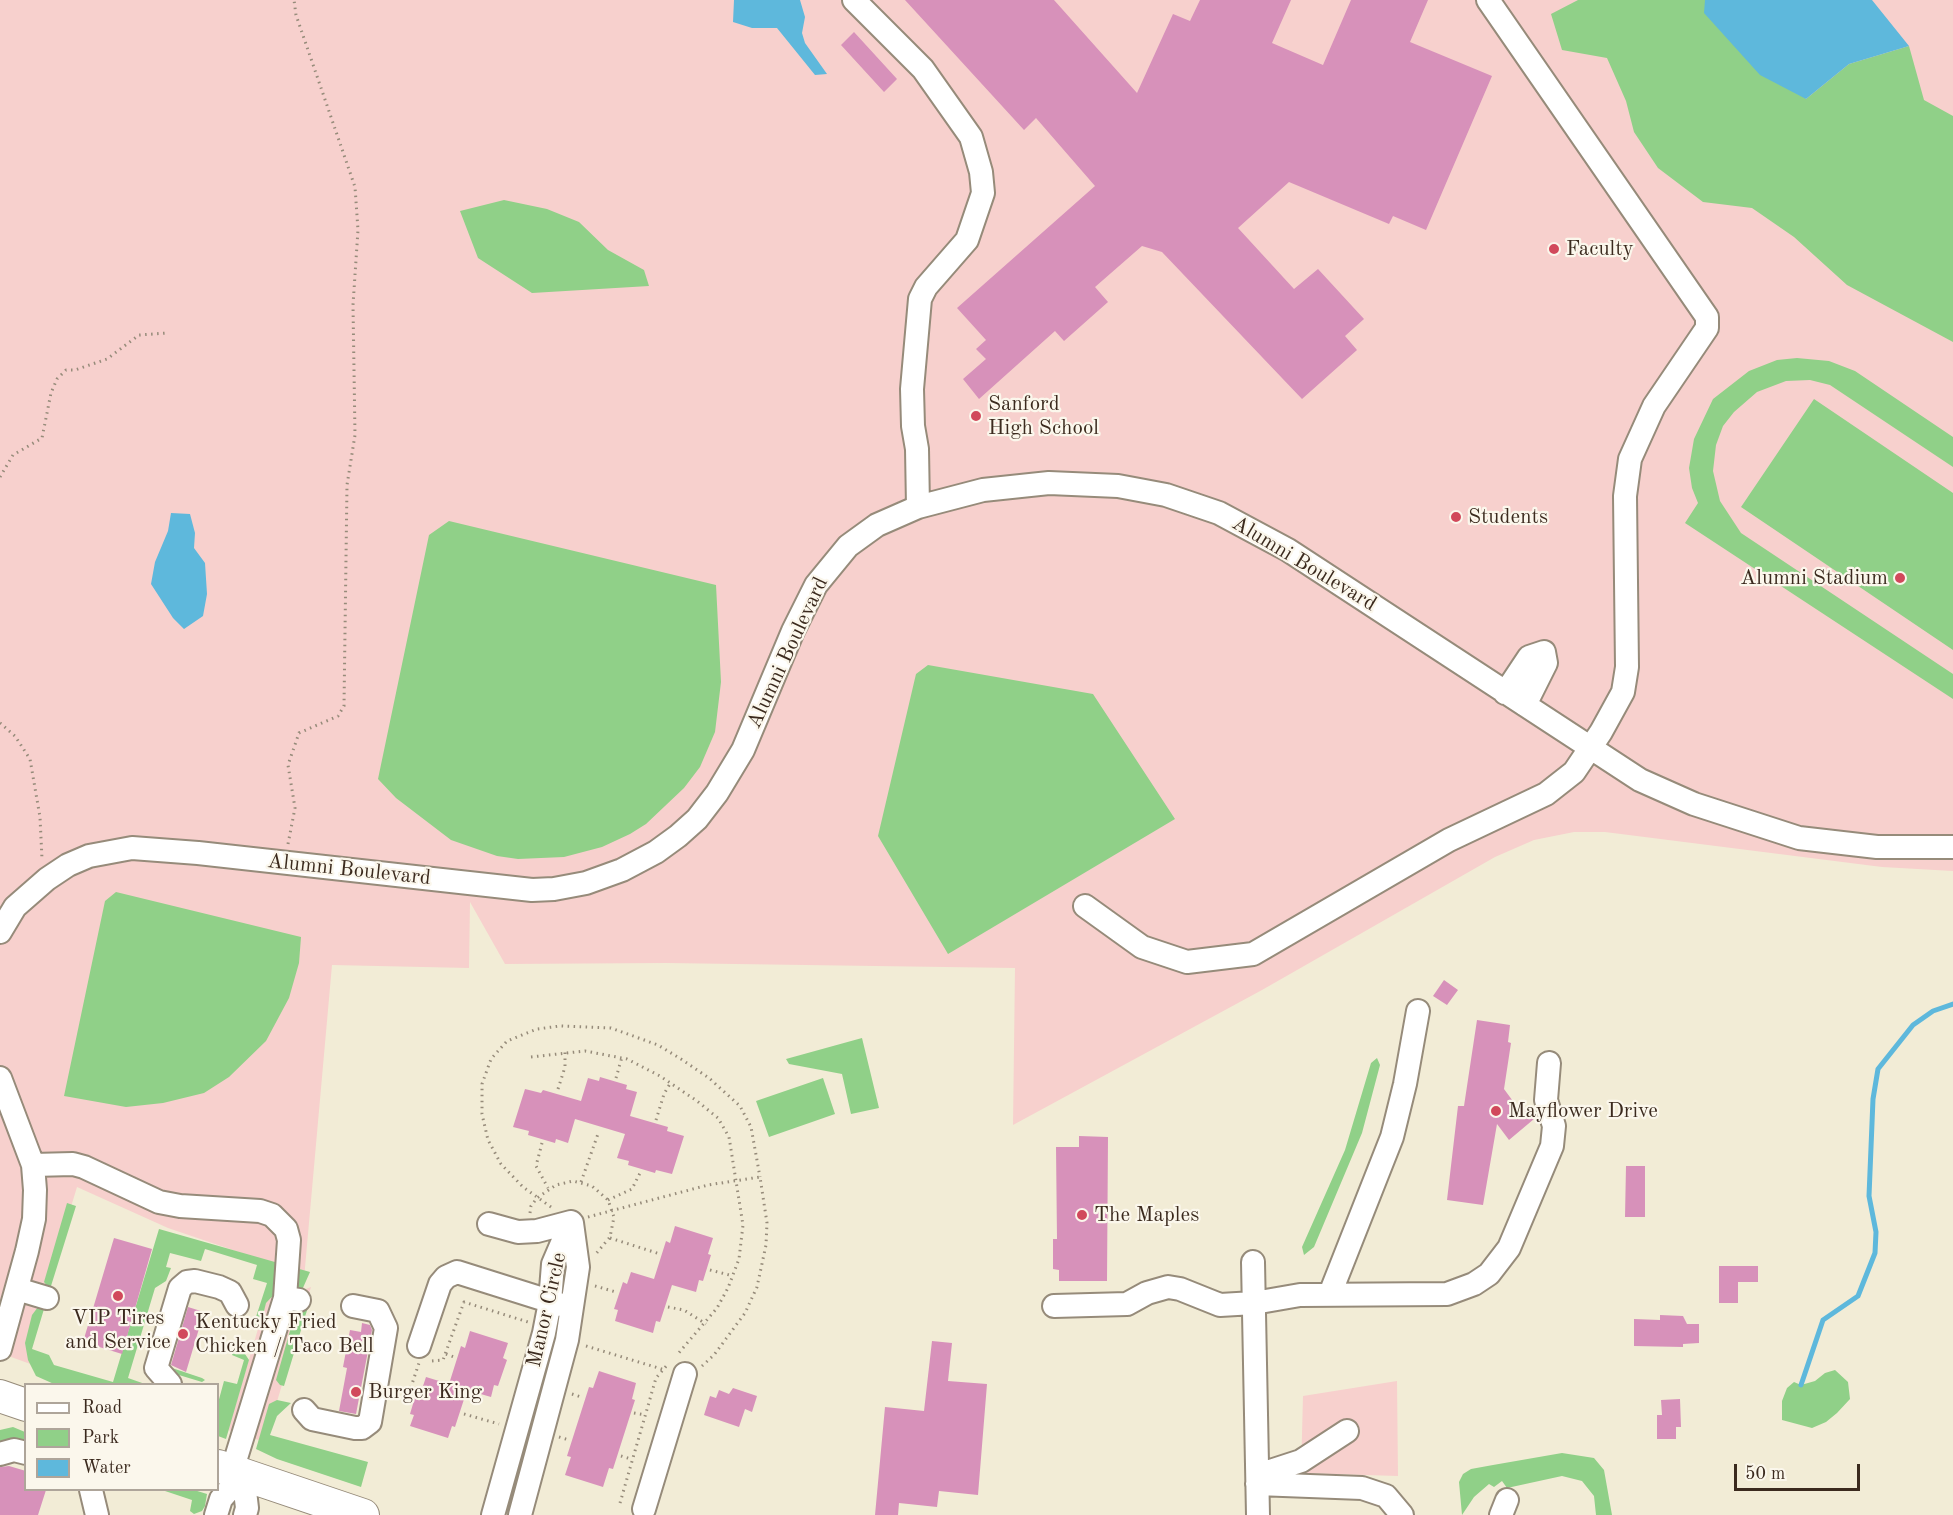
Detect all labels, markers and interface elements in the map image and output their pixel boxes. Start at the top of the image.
place label: Faculty [1566,236,1634,262]
marker: Faculty [1547,242,1561,256]
place label: Sanford High School [988,391,1099,441]
marker: Sanford High School [969,409,983,423]
place label: Students [1468,504,1548,530]
marker: Students [1449,510,1463,524]
street label: Alumni Boulevard [1227,511,1381,617]
place label: Alumni Stadium [1740,565,1888,591]
marker: Alumni Stadium [1893,571,1907,585]
street label: Alumni Boulevard [742,573,834,733]
street label: Alumni Boulevard [266,849,432,891]
place label: Mayflower Drive [1508,1098,1658,1124]
marker: Mayflower Drive [1489,1104,1503,1118]
place label: The Maples [1094,1202,1199,1228]
marker: The Maples [1075,1208,1089,1222]
street label: Manor Circle [522,1250,572,1370]
marker: VIP Tires and Service [111,1289,125,1303]
place label: VIP Tires and Service [65,1305,171,1355]
place label: Kentucky Fried Chicken / Taco Bell [195,1309,374,1359]
marker: Kentucky Fried Chicken / Taco Bell [176,1327,190,1341]
place label: Burger King [368,1379,482,1405]
legend [24,1383,219,1491]
marker: Burger King [349,1385,363,1399]
text: Road [82,1399,122,1417]
text: Park [82,1429,119,1447]
scale bar [1737,1452,1863,1490]
text: Water [82,1459,131,1477]
text: 50 m [1745,1465,1785,1483]

